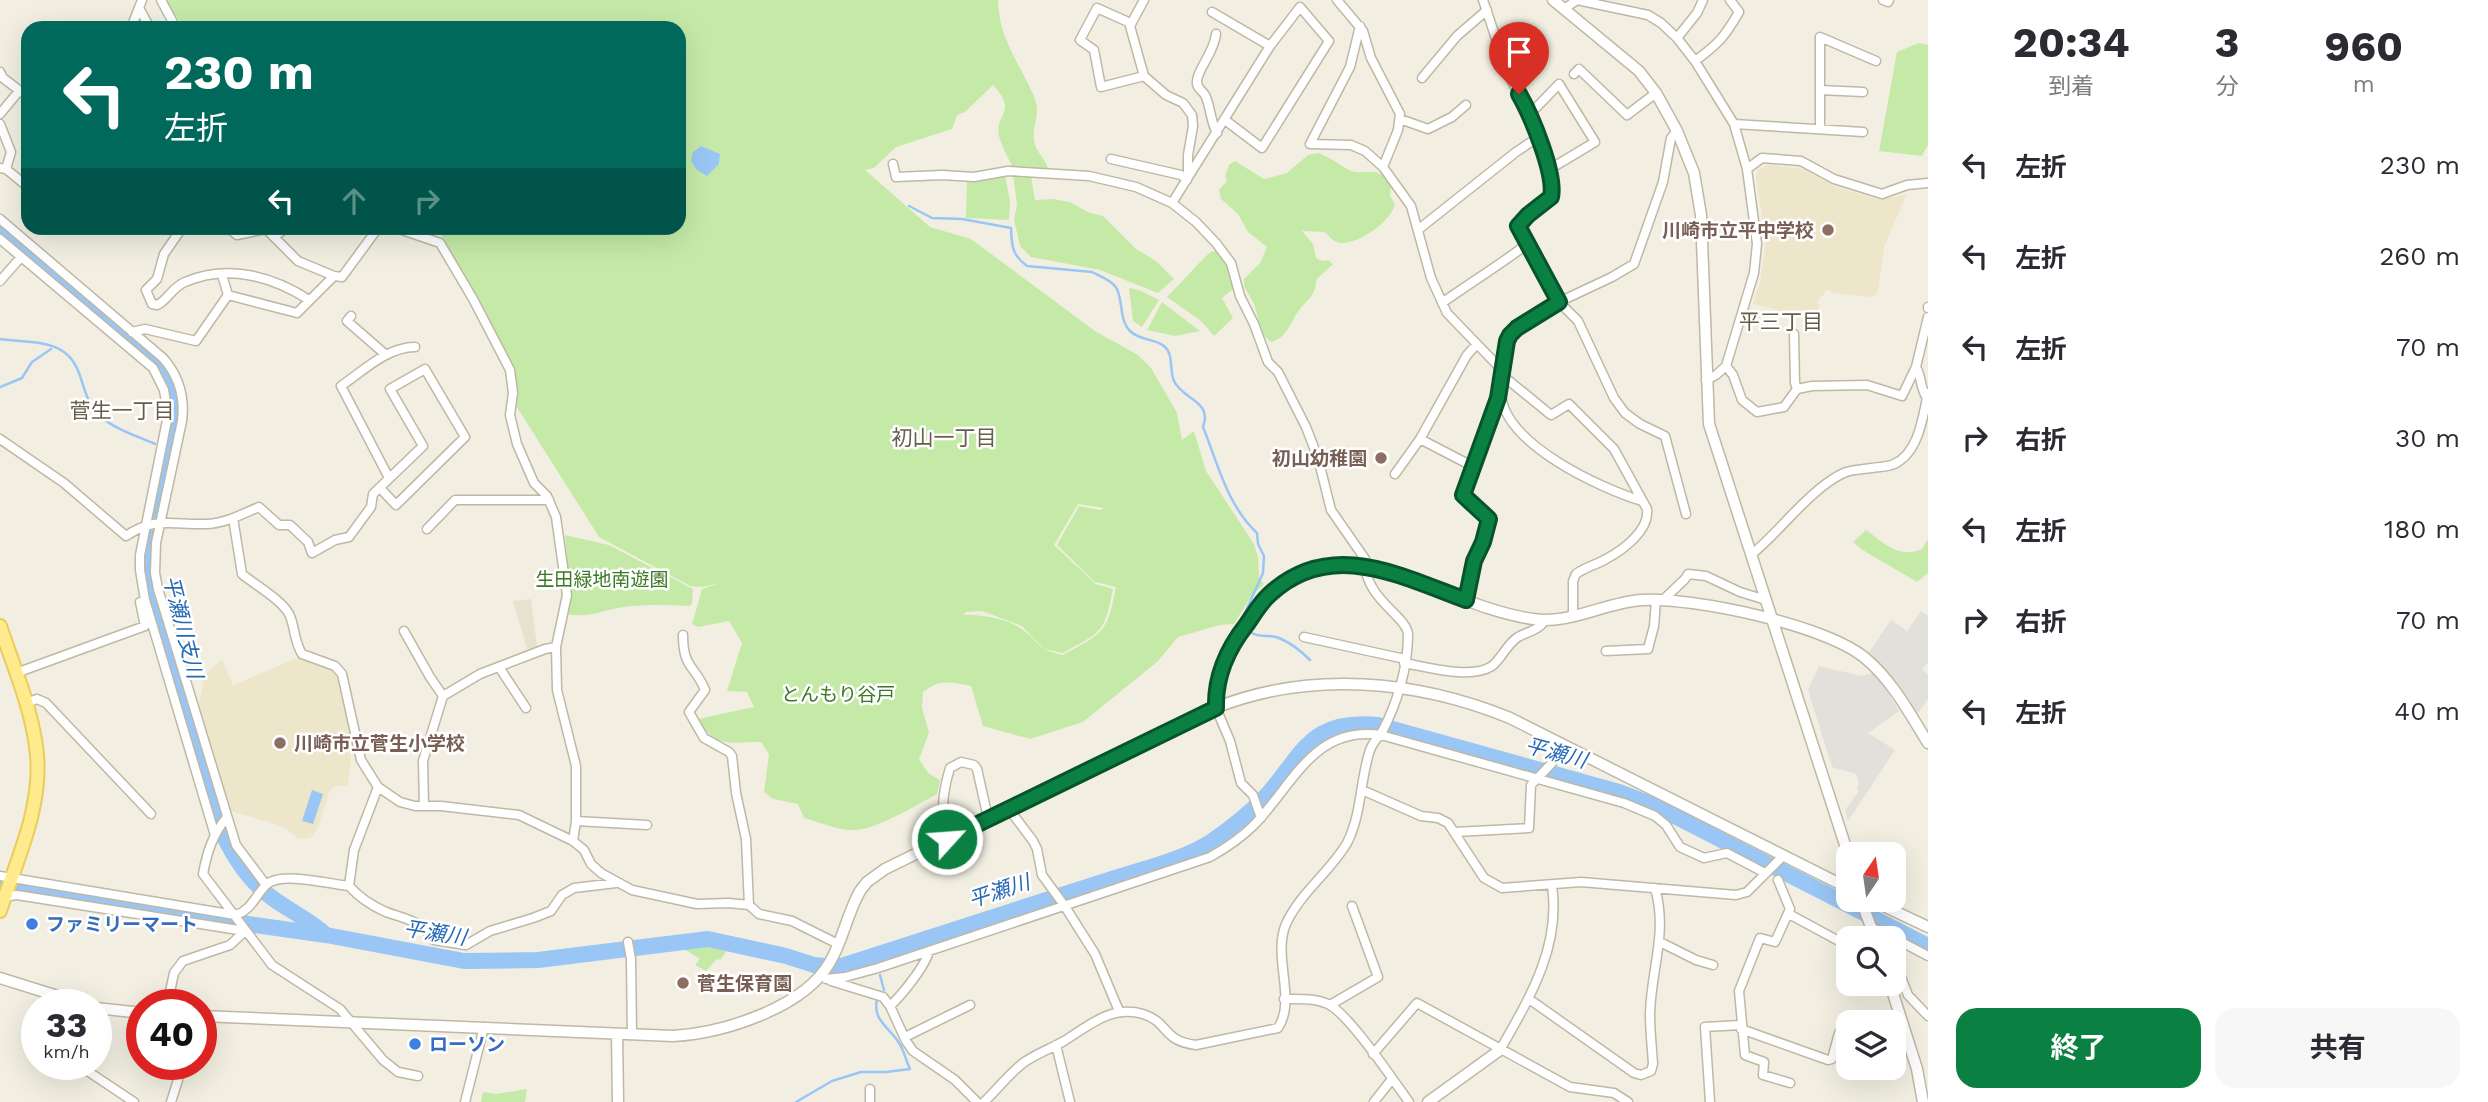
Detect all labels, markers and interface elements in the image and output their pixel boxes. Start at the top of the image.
text: 20:34 [2013,18,2130,67]
text: 3 [2215,18,2239,67]
pin [1489,22,1549,94]
text: 960 [2324,22,2403,71]
icon: arrive [1500,33,1538,71]
text: 230 m [164,43,314,101]
icon: left [49,49,140,140]
text: m [2353,71,2375,98]
text: 到着 [2048,73,2094,100]
text: 分 [2215,73,2238,100]
text: 左折 [164,109,228,147]
icon: left [1956,146,1994,184]
text: 230 m [2380,150,2460,180]
text: 左折 [2015,152,2067,182]
icon: left [262,182,300,220]
icon: ahead [335,182,373,220]
icon: right [408,182,446,220]
place label: 川崎市立平中学校 [1662,219,1814,242]
marker: 川崎市立平中学校 [1820,222,1836,238]
icon: left [1956,237,1994,275]
text: 260 m [2379,241,2460,271]
text: 左折 [2015,243,2067,273]
district label: 平三丁目 [1739,309,1823,334]
icon: left [1956,328,1994,366]
text: 70 m [2396,332,2460,362]
text: 左折 [2015,334,2067,364]
district label: 菅生一丁目 [70,398,175,423]
icon: right [1956,419,1994,457]
text: 30 m [2395,423,2460,453]
district label: 初山一丁目 [892,425,997,450]
text: 右折 [2015,425,2067,455]
place label: 初山幼稚園 [1272,447,1367,470]
marker: 初山幼稚園 [1373,450,1389,466]
icon: left [1956,510,1994,548]
text: 180 m [2384,514,2460,544]
text: 左折 [2015,516,2067,546]
park label: 生田緑地南遊園 [535,568,669,591]
water label: 平瀬川支川 [159,573,209,683]
icon: right [1956,601,1994,639]
text: 70 m [2396,605,2460,635]
text: 右折 [2015,607,2067,637]
park label: とんもり谷戸 [781,683,895,706]
icon: left [1956,692,1994,730]
text: 40 m [2394,696,2460,726]
text: 左折 [2015,698,2067,728]
place label: 川崎市立菅生小学校 [294,732,465,755]
water label: 平瀬川 [1522,732,1592,773]
marker: 川崎市立菅生小学校 [272,735,288,751]
position arrow [910,802,984,876]
north arrow [1836,842,1906,912]
map controls [1836,842,1906,1080]
water label: 平瀬川 [965,868,1035,912]
place label: ファミリーマート [46,913,198,936]
water label: 平瀬川 [402,915,470,950]
marker: ファミリーマート [24,916,40,932]
button: search [1836,926,1906,996]
place label: 菅生保育園 [697,972,792,995]
marker: 菅生保育園 [675,975,691,991]
speed limit sign: 40 [126,989,217,1080]
text: 33 [46,1004,87,1046]
button: 終了 [1956,1008,2201,1088]
button: 共有 [2215,1008,2460,1088]
button: layers [1836,1010,1906,1080]
place label: ローソン [429,1033,505,1056]
marker: ローソン [407,1036,423,1052]
text: km/h [43,1041,90,1062]

